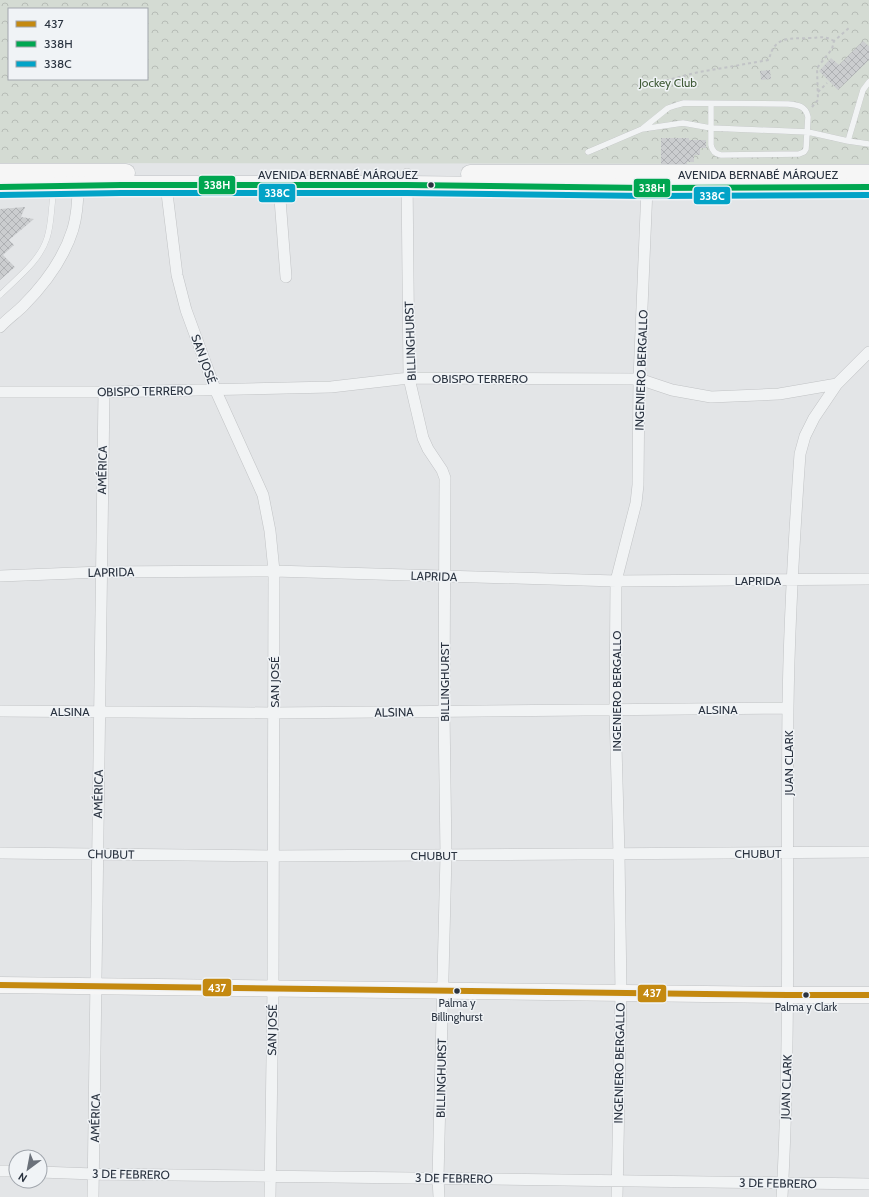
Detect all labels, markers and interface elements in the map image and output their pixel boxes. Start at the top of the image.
legend [8,8,148,80]
text: 437 [44,16,63,31]
text: 338H [44,36,73,51]
text: 338C [44,56,72,71]
park label: Jockey Club [638,75,697,90]
street label: AVENIDA BERNABÉ MÁRQUEZ [258,167,418,182]
street label: AVENIDA BERNABÉ MÁRQUEZ [678,167,838,182]
line badge: 338H [198,175,236,195]
text: 338H [204,178,230,192]
line badge: 338H [633,178,671,198]
unlabelled marker [426,180,436,190]
text: 338H [639,181,665,195]
line badge: 338C [258,183,296,203]
text: 338C [264,186,290,200]
line badge: 338C [693,186,731,205]
text: 338C [699,189,725,203]
street label: BILLINGHURST [401,300,419,381]
street label: INGENIERO BERGALLO [631,309,651,431]
street label: SAN JOSÉ [188,332,220,386]
street label: OBISPO TERRERO [432,371,528,386]
street label: OBISPO TERRERO [97,383,193,399]
street label: AMÉRICA [94,445,110,495]
street label: LAPRIDA [88,564,135,580]
street label: LAPRIDA [410,568,458,584]
street label: LAPRIDA [735,573,782,588]
street label: INGENIERO BERGALLO [609,630,624,752]
street label: BILLINGHURST [437,642,452,722]
street label: SAN JOSÉ [267,656,282,708]
street label: ALSINA [698,702,738,717]
street label: ALSINA [50,704,90,719]
street label: ALSINA [374,704,414,720]
street label: JUAN CLARK [781,730,796,796]
street label: AMÉRICA [90,769,106,819]
street label: CHUBUT [87,846,135,862]
street label: CHUBUT [735,846,782,861]
street label: CHUBUT [411,848,458,863]
line badge: 437 [202,978,232,997]
text: 437 [208,981,227,995]
line badge: 437 [637,984,667,1003]
marker: Palma y Billinghurst [452,986,462,996]
text: 437 [643,986,662,1000]
marker: Palma y Clark [801,990,811,1000]
place label: Palma y Billinghurst [431,996,483,1024]
place label: Palma y Clark [775,1000,837,1014]
street label: INGENIERO BERGALLO [610,1002,628,1124]
street label: SAN JOSÉ [264,1004,280,1056]
street label: BILLINGHURST [433,1037,449,1118]
street label: JUAN CLARK [777,1054,795,1121]
street label: AMÉRICA [87,1093,103,1143]
north arrow [8,1149,48,1189]
street label: 3 DE FEBRERO [92,1166,170,1182]
text: N [16,1169,30,1185]
street label: 3 DE FEBRERO [415,1170,493,1186]
street label: 3 DE FEBRERO [739,1175,817,1191]

